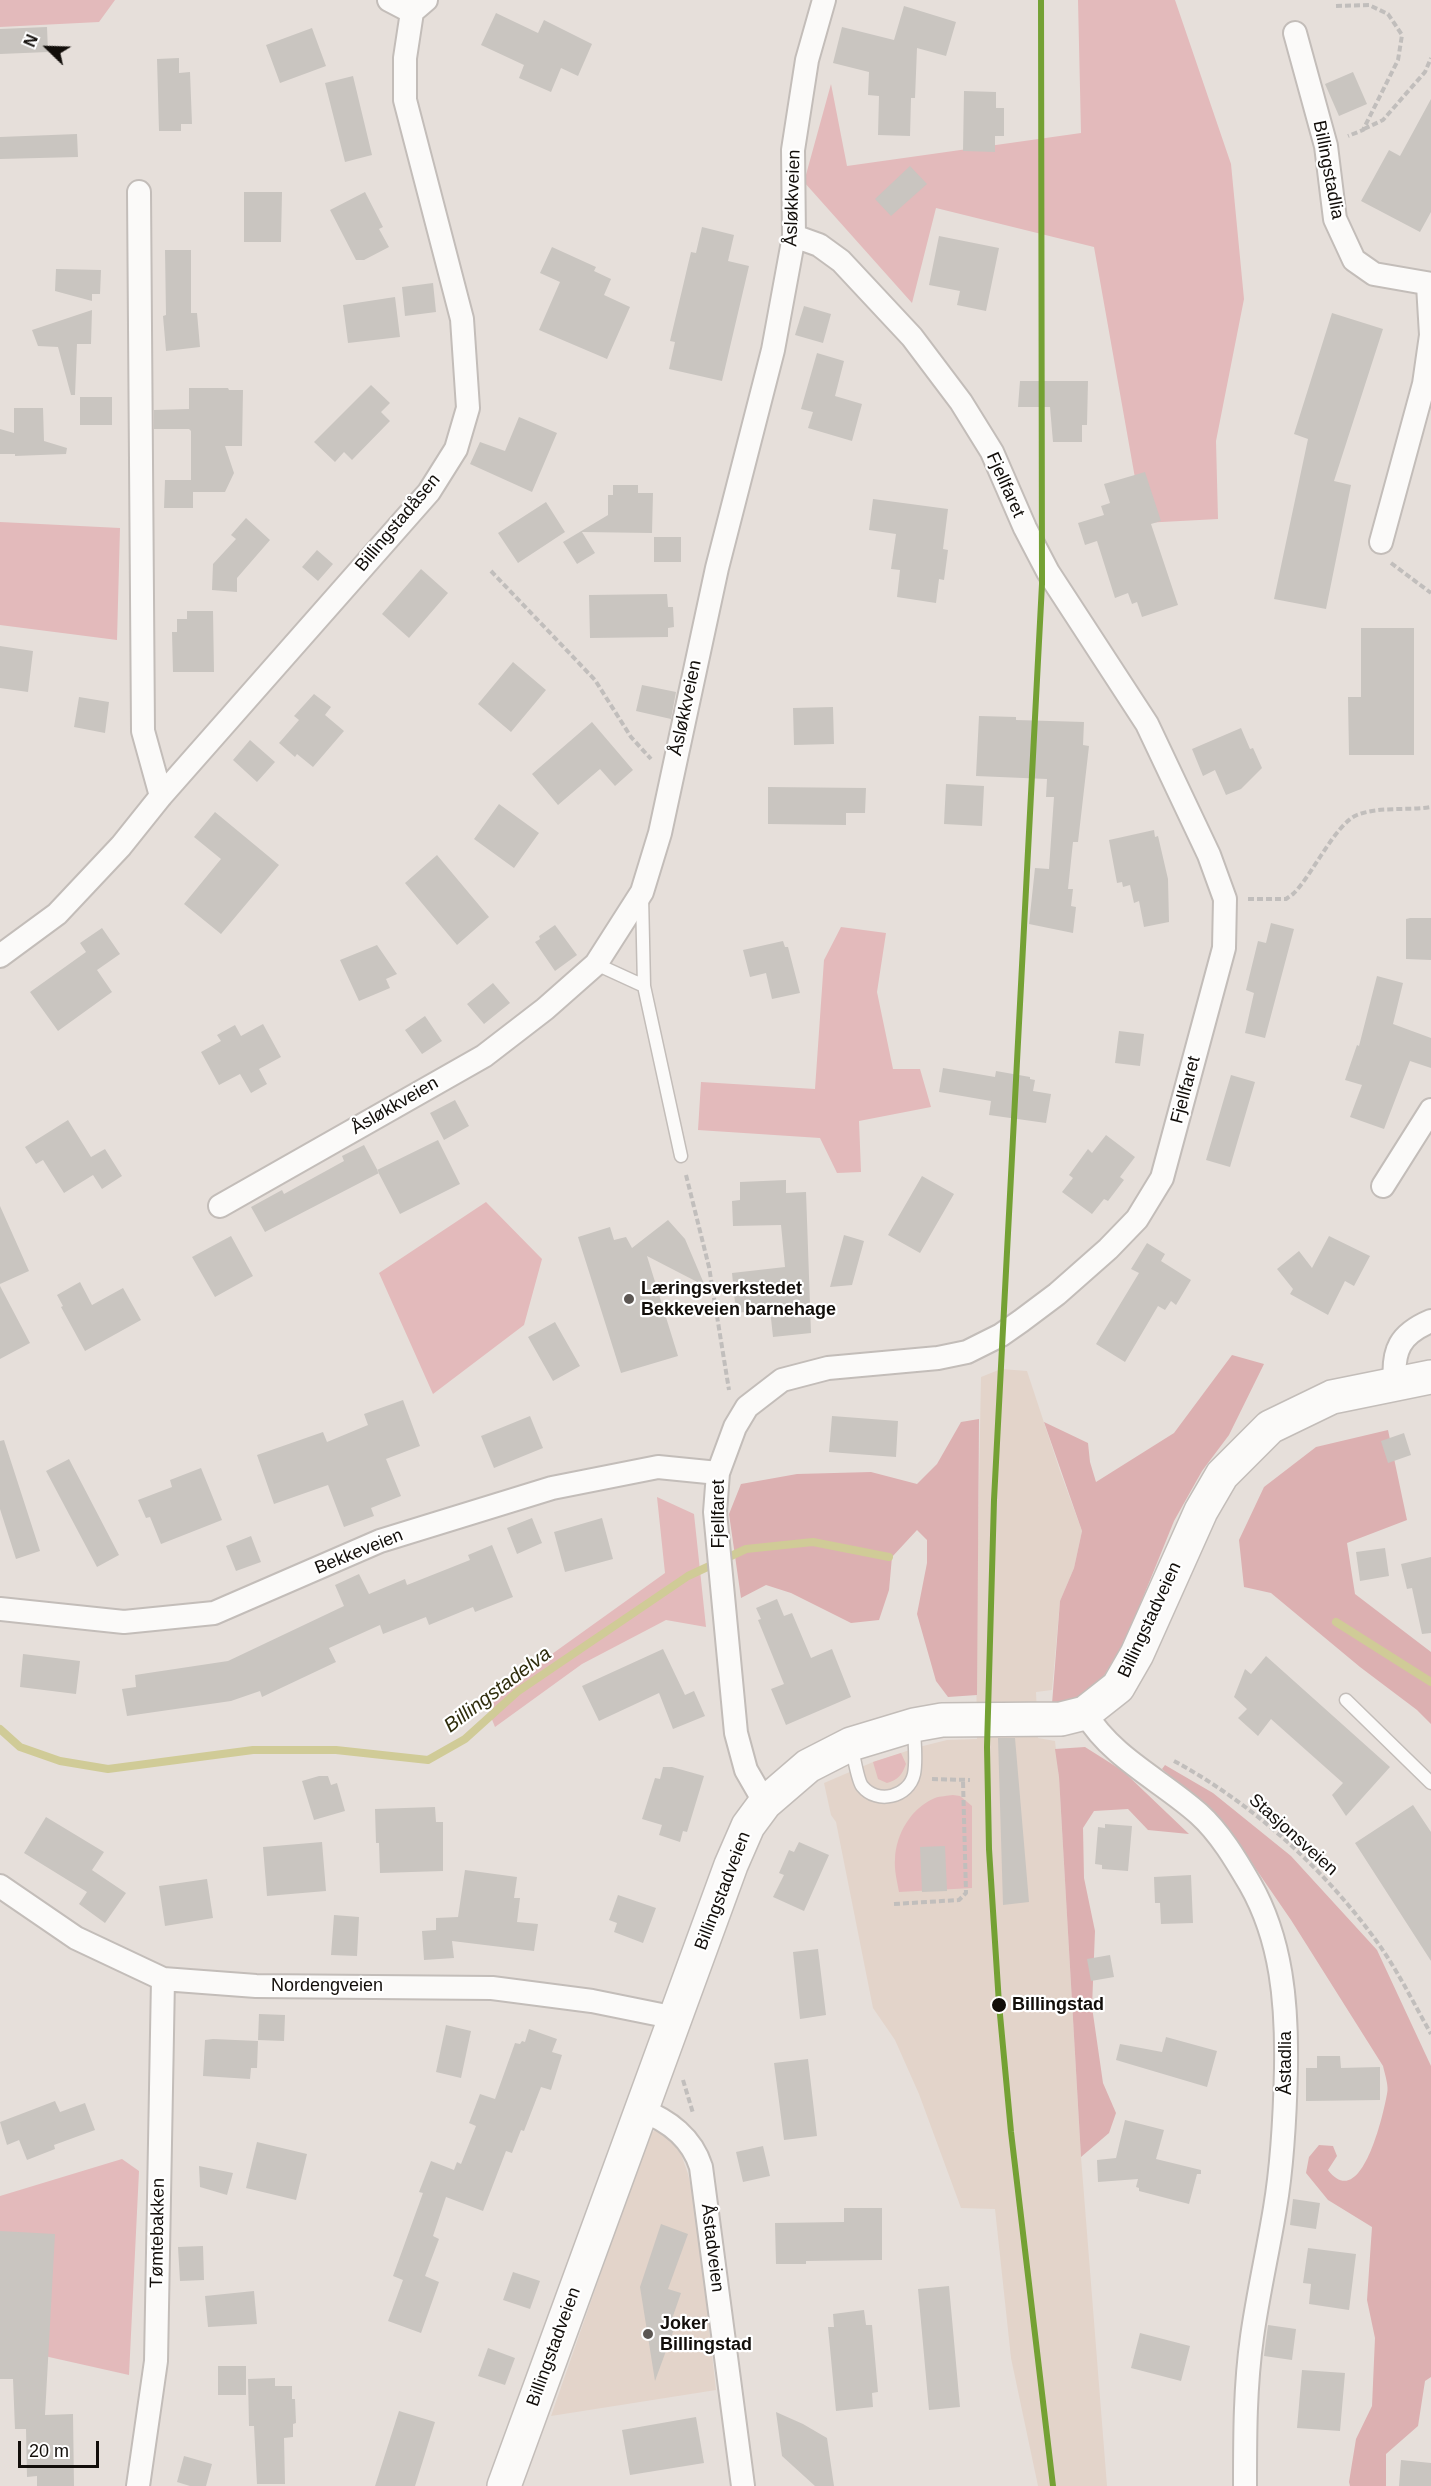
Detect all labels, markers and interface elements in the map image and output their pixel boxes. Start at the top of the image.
north arrow [18,18,78,78]
text: N [21,32,41,49]
street label: Billingstadlia [1308,119,1348,221]
street label: Åsløkkveien [781,149,805,247]
street label: Fjellfaret [981,449,1029,521]
street label: Billingstadåsen [351,470,445,576]
street label: Åsløkkveien [665,658,707,758]
street label: Fjellfaret [1167,1054,1205,1126]
street label: Åsløkkveien [348,1072,442,1140]
place label: Læringsverkstedet Bekkeveien barnehage [641,1278,836,1320]
marker: Læringsverkstedet Bekkeveien barnehage [622,1292,636,1306]
street label: Fjellfaret [708,1479,730,1549]
street label: Bekkeveien [312,1525,406,1579]
street label: Billingstadveien [1114,1559,1186,1681]
water label: Billingstadelva [440,1642,556,1738]
street label: Stasjonsveien [1244,1789,1342,1881]
street label: Billingstadveien [691,1829,755,1953]
street label: Nordengveien [271,1975,383,1997]
place label: Billingstad [1012,1994,1104,2016]
marker: Billingstad [990,1996,1008,2014]
street label: Åstadlia [1275,2031,1297,2095]
street label: Tømtebakken [146,2178,170,2288]
street label: Åstadveien [696,2202,728,2294]
street label: Billingstadveien [522,2285,586,2409]
place label: Joker Billingstad [660,2313,752,2356]
marker: Joker Billingstad [641,2327,655,2341]
scale bar [21,2429,102,2467]
text: 20 m [29,2441,69,2461]

